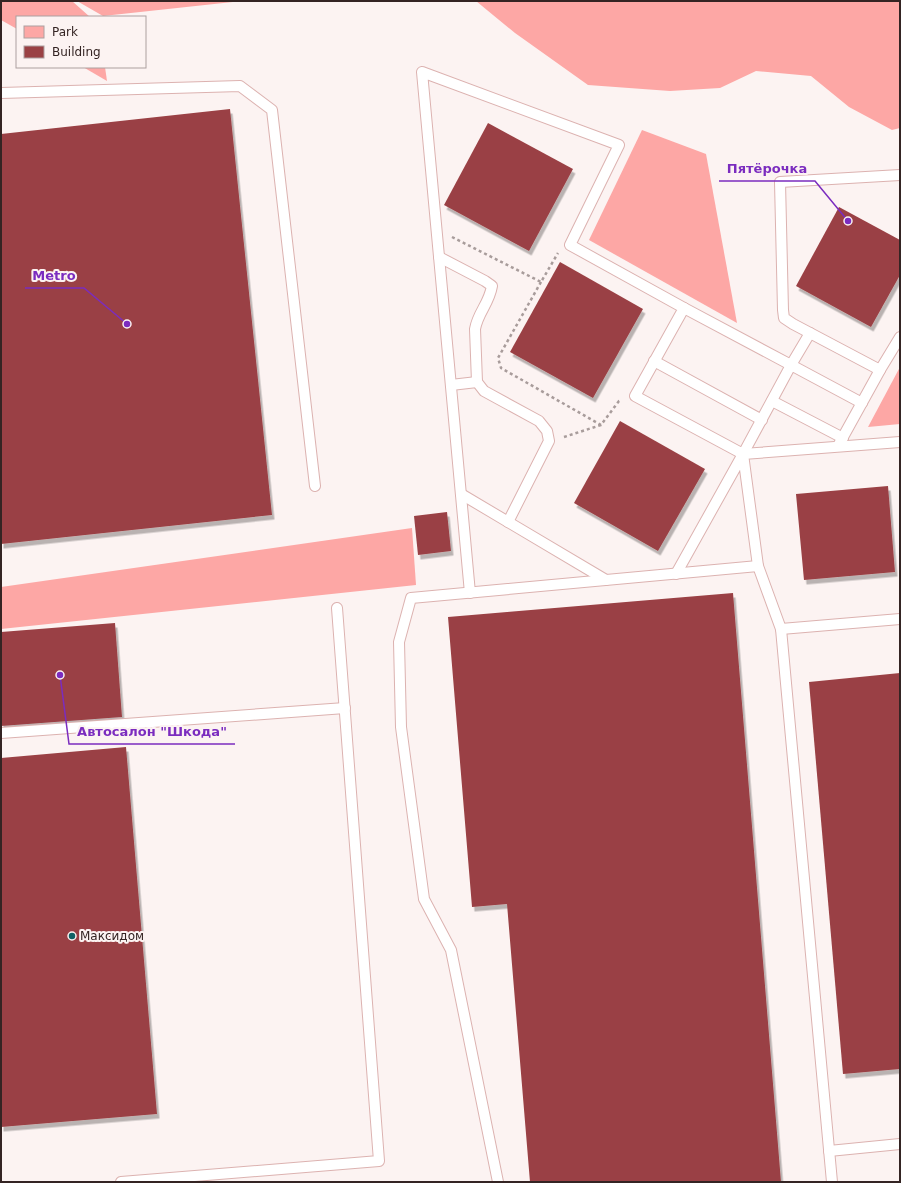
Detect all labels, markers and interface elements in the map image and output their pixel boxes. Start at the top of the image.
legend [16,16,146,68]
text: Park [52,25,78,39]
text: Building [52,45,101,59]
callout: Пятёрочка [719,156,815,181]
text: Пятёрочка [727,161,807,176]
callout: Metro [25,263,84,288]
text: Metro [32,268,76,283]
callout: Автосалон "Шкода" [69,719,235,744]
text: Автосалон "Шкода" [77,724,227,739]
place label: Максидом [80,929,144,943]
marker: Максидом [67,931,77,941]

